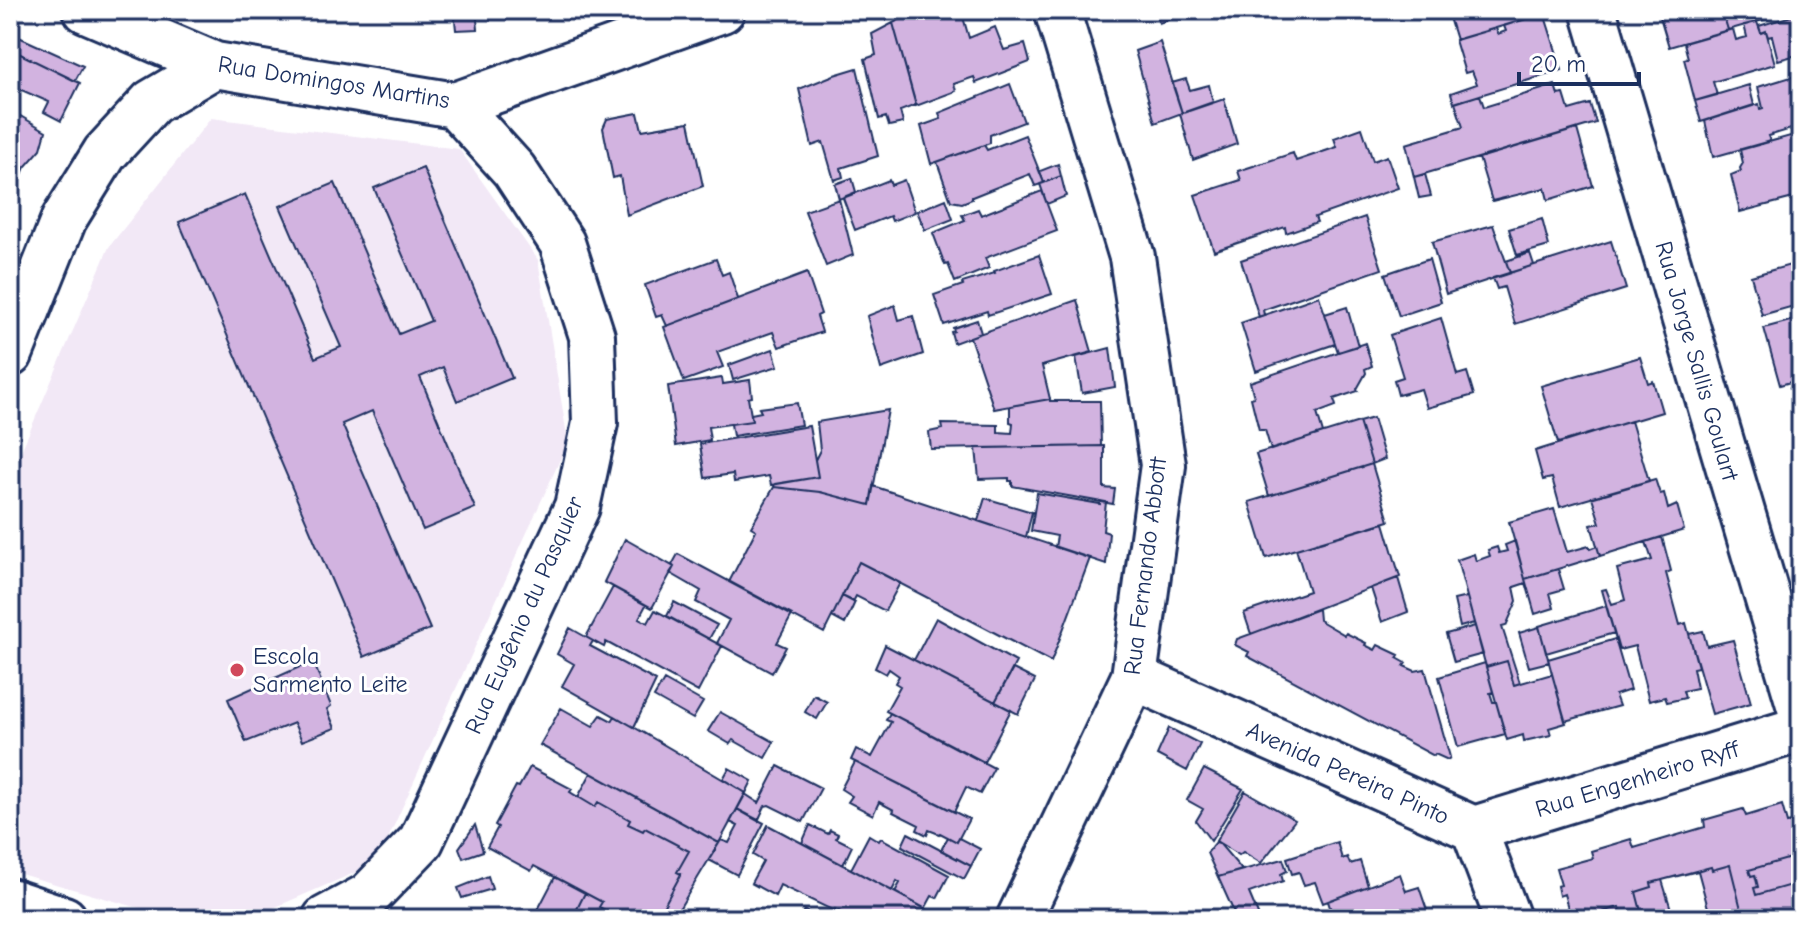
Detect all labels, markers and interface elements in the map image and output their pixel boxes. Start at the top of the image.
scale bar [1519,36,1639,86]
street label: Rua Domingos Martins [216,50,452,114]
text: 20 m [1531,50,1586,78]
street label: Rua Jorge Sallis Goulart [1649,238,1745,485]
street label: Rua Fernando Abbott [1118,454,1172,676]
street label: Rua Eugênio du Pasquier [459,491,589,738]
place label: Escola Sarmento Leite [253,642,407,698]
marker: Escola Sarmento Leite [228,661,246,679]
street label: Avenida Pereira Pinto [1242,716,1454,830]
street label: Rua Engenheiro Ryff [1532,734,1743,823]

